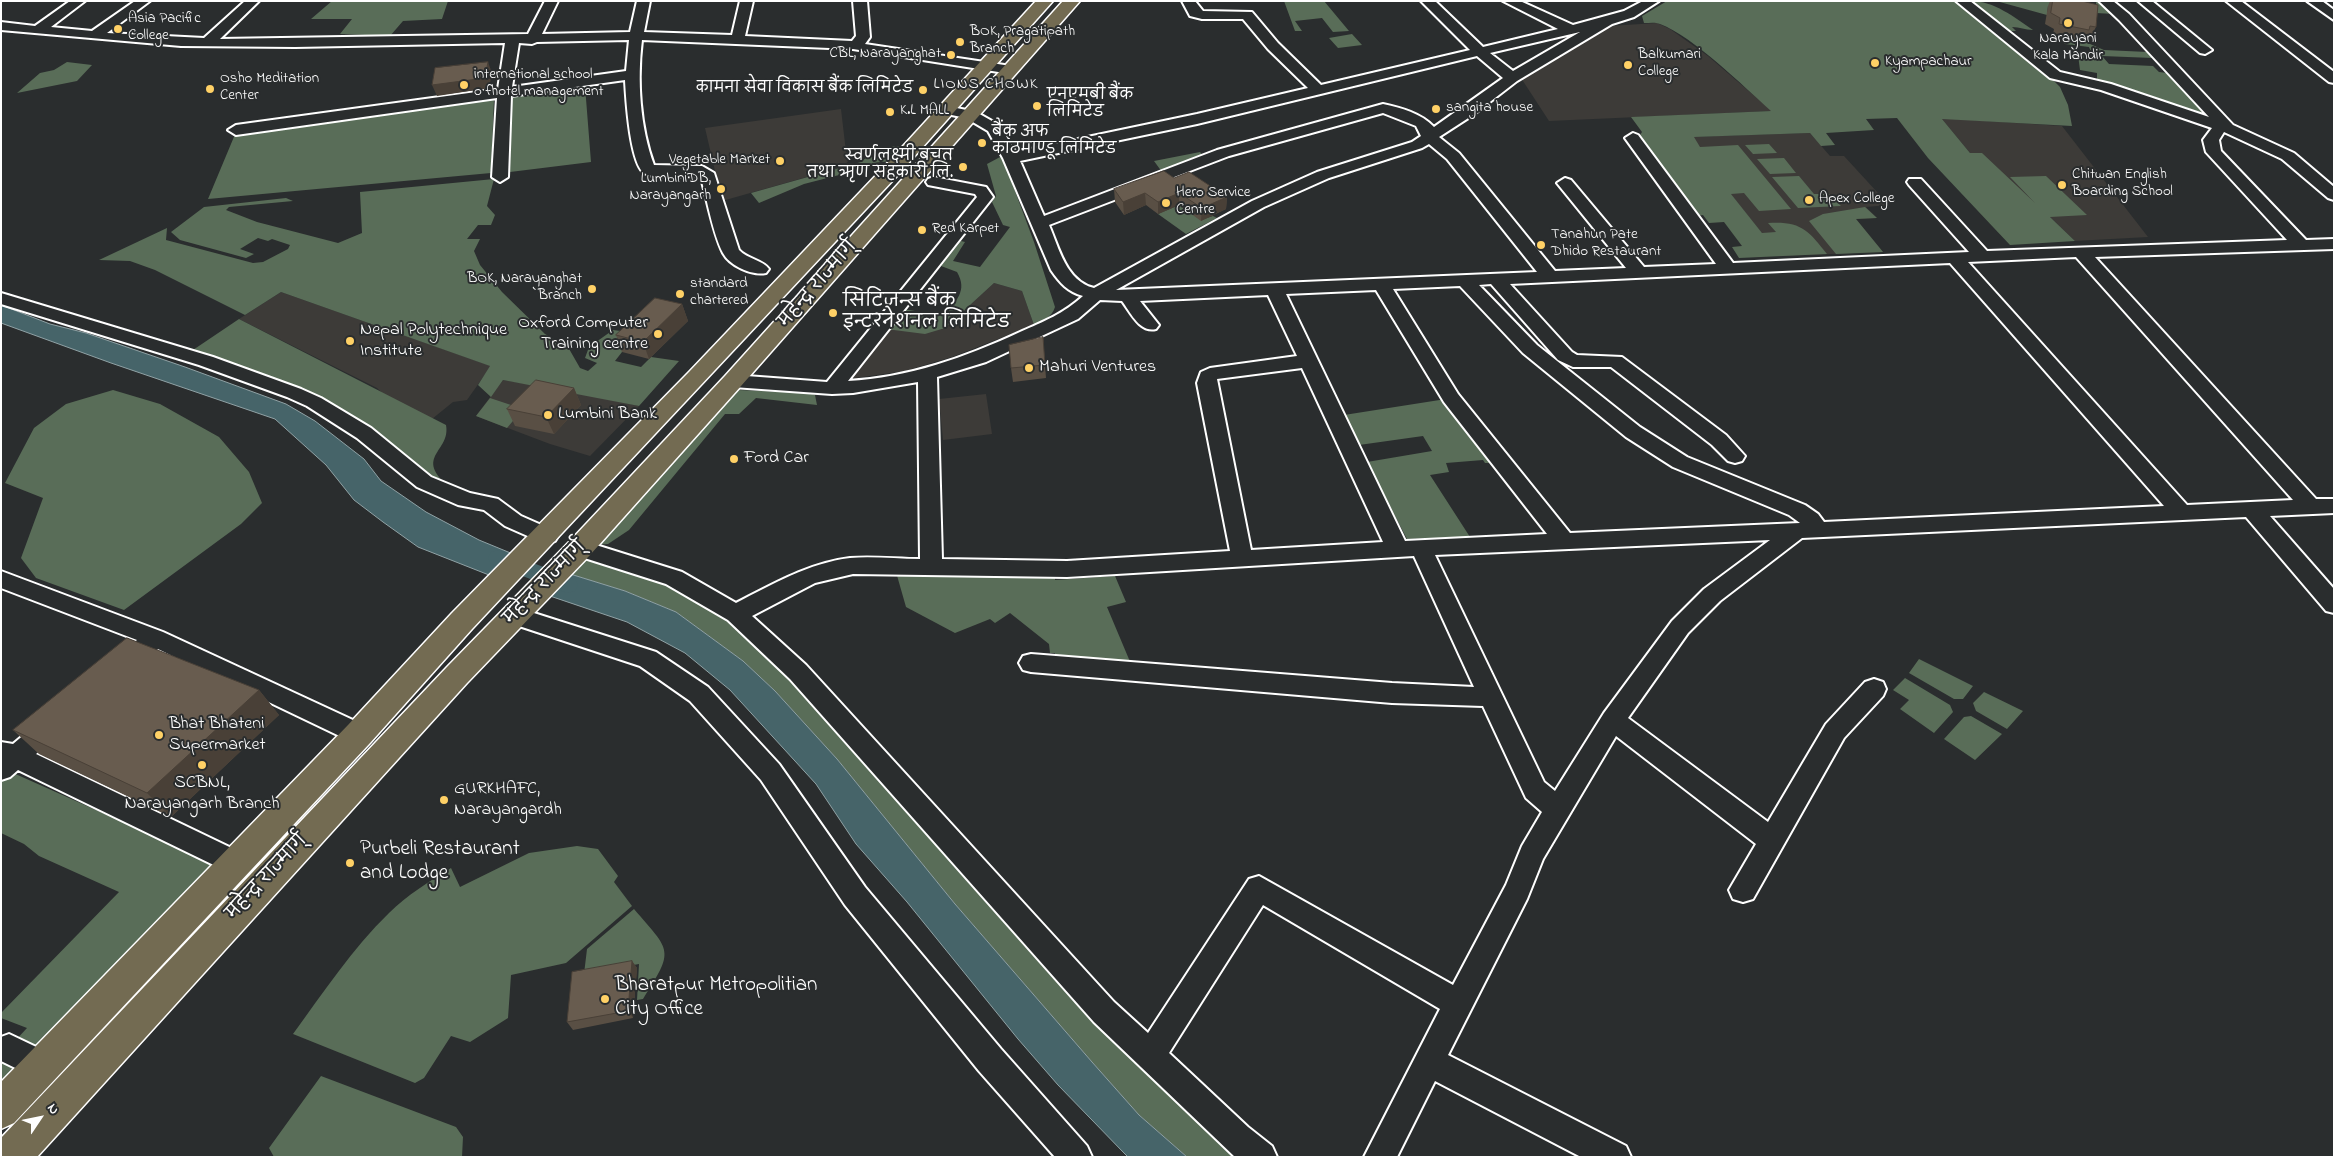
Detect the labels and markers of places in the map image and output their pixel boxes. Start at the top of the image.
place label: Asia Pacific College [128,11,201,46]
marker: Narayani Kala Mandir [2062,17,2074,29]
marker: Asia Pacific College [112,23,124,35]
place label: BOK, Pragatipath Branch [970,24,1075,59]
place label: Narayani Kala Mandir [2033,31,2103,66]
marker: BOK, Pragatipath Branch [954,36,966,48]
place label: CBL, Narayanghat [830,46,941,64]
place label: Balkumari College [1638,47,1701,82]
marker: CBL, Narayanghat [945,49,957,61]
place label: Kyampachaur [1885,54,1972,72]
marker: Kyampachaur [1869,57,1881,69]
marker: Balkumari College [1622,59,1634,71]
place label: international school o fhotel management [474,67,603,102]
place label: Osho Meditation Center [220,71,319,106]
marker: international school o fhotel management [458,79,470,91]
place label: कामना सेवा विकास बैंक लिमिटेड [696,81,913,99]
marker: Osho Meditation Center [204,83,216,95]
marker: कामना सेवा विकास बैंक लिमिटेड [917,84,929,96]
place label: एनएमबी बैंक लिमिटेड [1047,88,1133,123]
marker: एनएमबी बैंक लिमिटेड [1031,100,1043,112]
place label: sangita house [1446,100,1533,118]
place label: K.L MALL [900,103,949,121]
marker: sangita house [1430,103,1442,115]
marker: K.L MALL [884,106,896,118]
place label: बैंक अफ काठमाण्डू लिमिटेड [992,125,1116,160]
marker: बैंक अफ काठमाण्डू लिमिटेड [976,137,988,149]
place label: स्वर्णलक्ष्मी बचत तथा ऋण सहकारी लि. [807,149,953,184]
place label: Vegetable Market [669,152,770,170]
marker: Vegetable Market [774,155,786,167]
marker: स्वर्णलक्ष्मी बचत तथा ऋण सहकारी लि. [957,161,969,173]
place label: Chitwan English Boarding School [2072,167,2173,202]
place label: LumbiniDB, Narayangarh [630,171,711,206]
marker: Chitwan English Boarding School [2056,179,2068,191]
marker: LumbiniDB, Narayangarh [715,183,727,195]
place label: Hero Service Centre [1176,185,1251,220]
place label: Apex College [1819,191,1894,209]
marker: Apex College [1803,194,1815,206]
marker: Hero Service Centre [1160,197,1172,209]
place label: Red Karpet [932,221,999,239]
marker: Red Karpet [916,224,928,236]
place label: Tanahun Pate Dhido Restaurant [1551,227,1661,262]
marker: Tanahun Pate Dhido Restaurant [1535,239,1547,251]
place label: BOK, Narayanghat Branch [467,271,582,306]
place label: standard chartered [690,276,748,311]
marker: BOK, Narayanghat Branch [586,283,598,295]
marker: standard chartered [674,288,686,300]
place label: सिटिजन्स बैंक इन्टरनेशनल लिमिटेड [843,292,1010,334]
marker: सिटिजन्स बैंक इन्टरनेशनल लिमिटेड [827,307,839,319]
place label: Oxford Computer Training centre [518,313,648,356]
place label: Nepal Polytechnique Institute [360,320,507,362]
marker: Oxford Computer Training centre [652,328,664,340]
marker: Nepal Polytechnique Institute [344,335,356,347]
place label: Mahuri Ventures [1039,357,1156,379]
marker: Mahuri Ventures [1023,362,1035,374]
place label: Lumbini Bank [558,404,657,426]
marker: Lumbini Bank [542,409,554,421]
place label: Ford Car [744,448,809,470]
marker: Ford Car [728,453,740,465]
place label: Bhat Bhateni Supermarket [169,714,265,756]
marker: Bhat Bhateni Supermarket [153,729,165,741]
marker: SCBNL, Narayangarh Branch [196,759,208,771]
place label: SCBNL, Narayangarh Branch [124,773,280,816]
place label: GURKHAFC, Narayangardh [454,779,562,822]
marker: GURKHAFC, Narayangardh [438,794,450,806]
place label: Purbeli Restaurant and Lodge [360,838,520,888]
marker: Purbeli Restaurant and Lodge [344,857,356,869]
place label: Bharatpur Metropolitian City Office [615,974,817,1024]
marker: Bharatpur Metropolitian City Office [599,993,611,1005]

